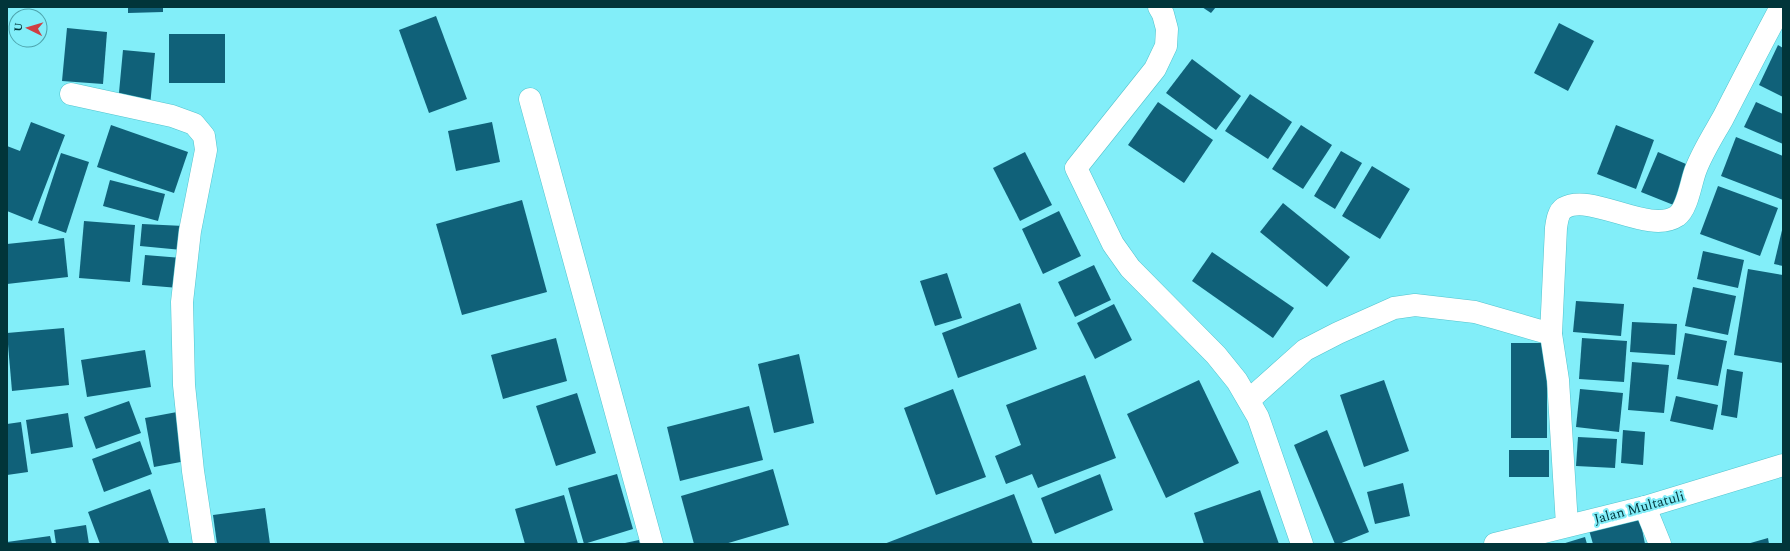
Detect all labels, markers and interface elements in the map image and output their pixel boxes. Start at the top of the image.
north arrow [8,8,48,48]
text: U [10,22,27,33]
street label: Jalan Multatuli [1592,485,1687,530]

